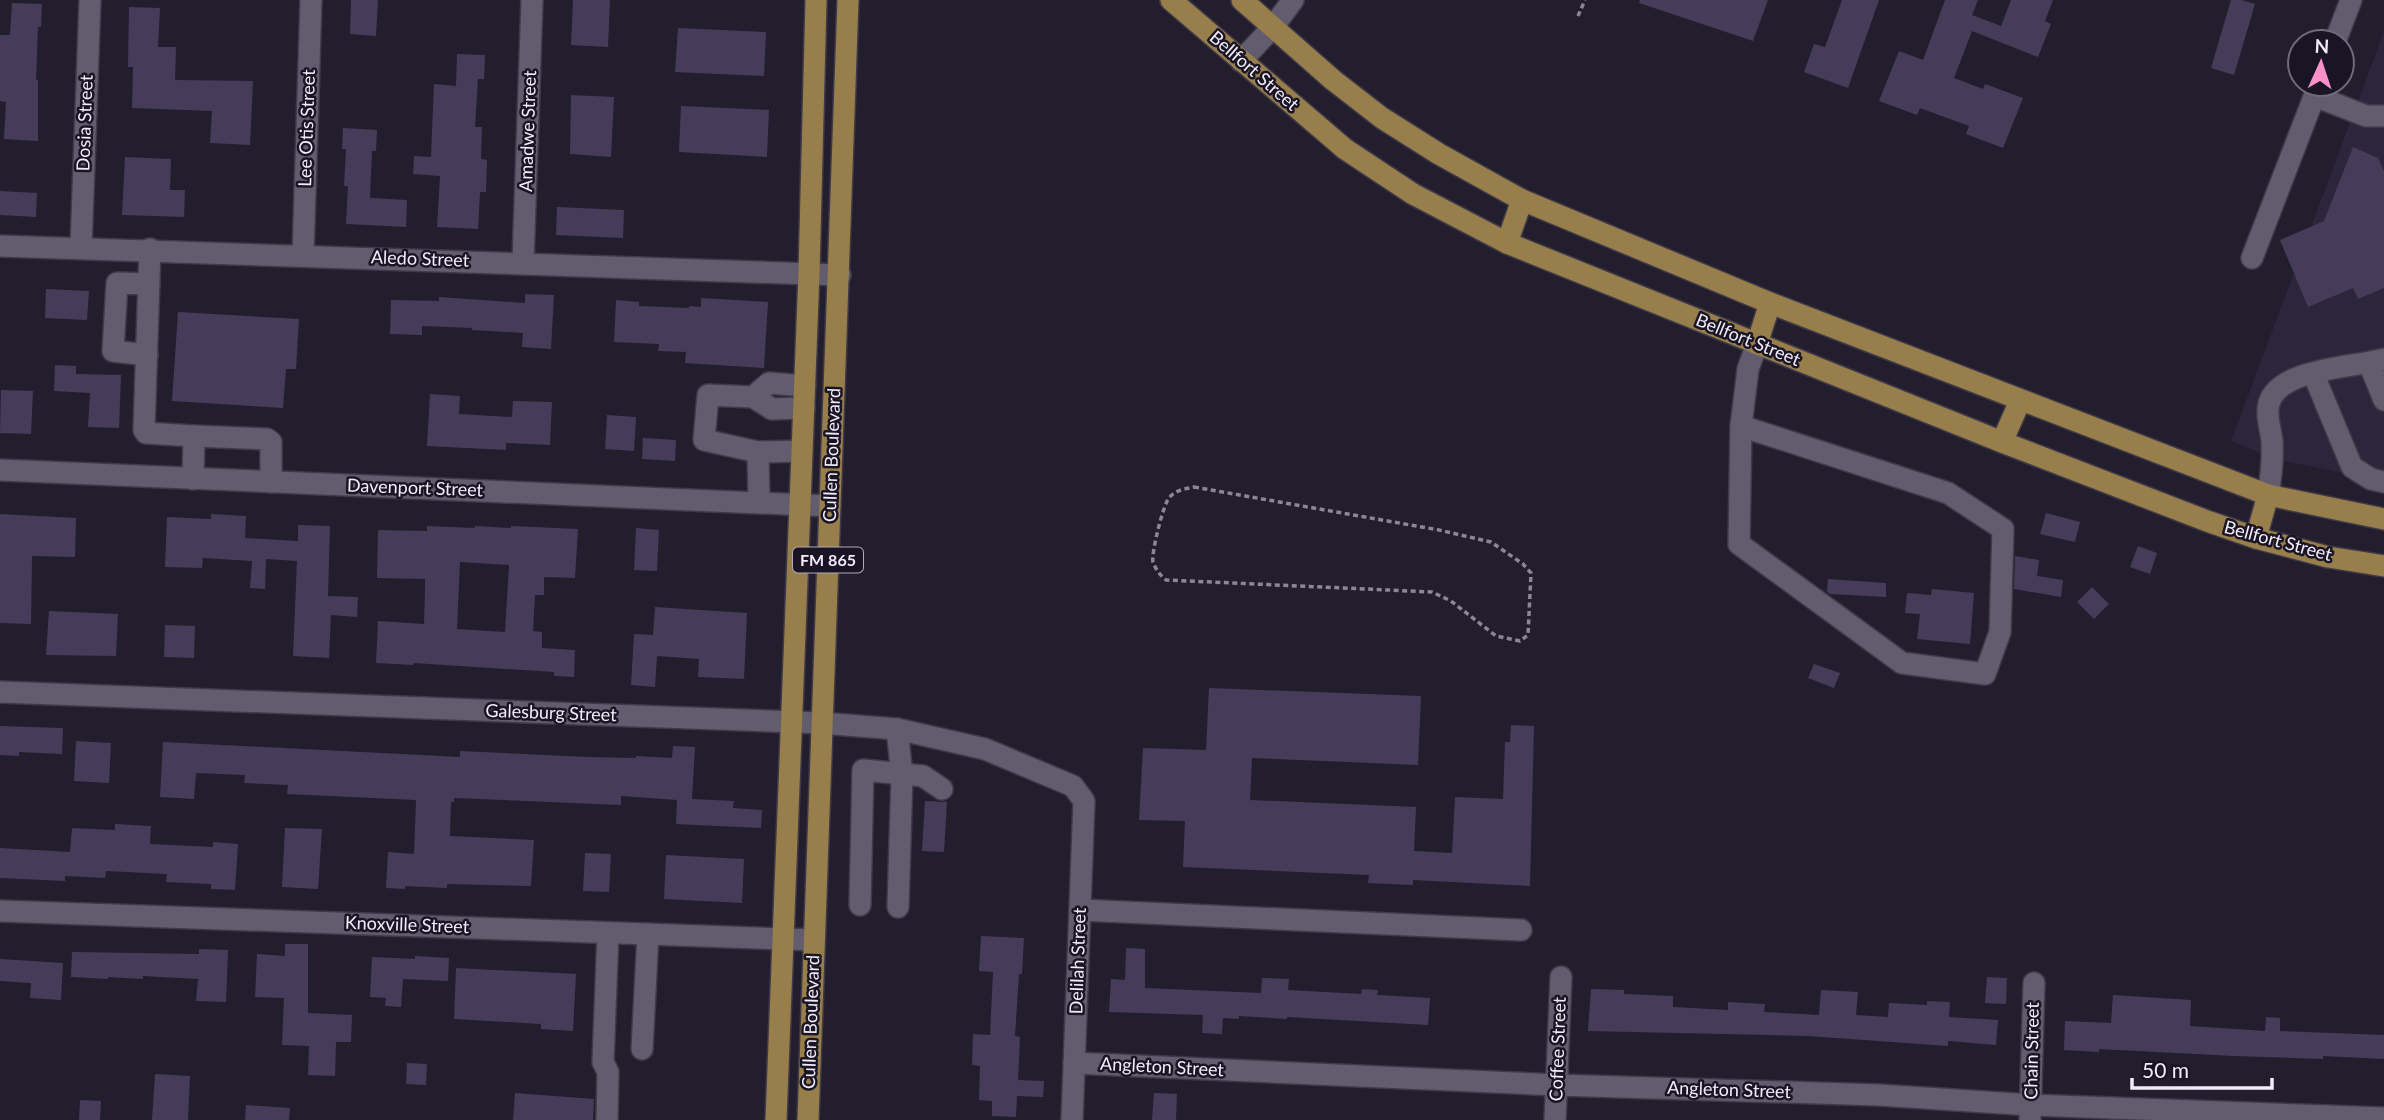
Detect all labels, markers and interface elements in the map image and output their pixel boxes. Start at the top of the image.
street label: Bellfort Street [1206,26,1304,115]
north arrow [2286,28,2356,98]
text: N [2314,34,2330,57]
street label: Lee Otis Street [293,68,319,187]
street label: Amadwe Street [514,69,540,192]
street label: Dosia Street [71,74,97,172]
street label: Aledo Street [371,245,470,271]
street label: Bellfort Street [1693,308,1804,370]
street label: Cullen Boulevard [818,388,844,522]
street label: Davenport Street [347,474,484,500]
street label: Bellfort Street [2222,515,2335,565]
road number: FM 865 [793,548,863,572]
street label: Galesburg Street [485,699,618,725]
street label: Delilah Street [1064,907,1090,1015]
street label: Knoxville Street [345,911,470,937]
street label: Cullen Boulevard [797,955,823,1089]
street label: Coffee Street [1544,996,1570,1102]
street label: Chain Street [2019,1002,2043,1100]
scale bar [2132,1046,2272,1090]
street label: Angleton Street [1100,1052,1225,1080]
text: 50 m [2142,1057,2189,1082]
street label: Angleton Street [1667,1076,1792,1102]

